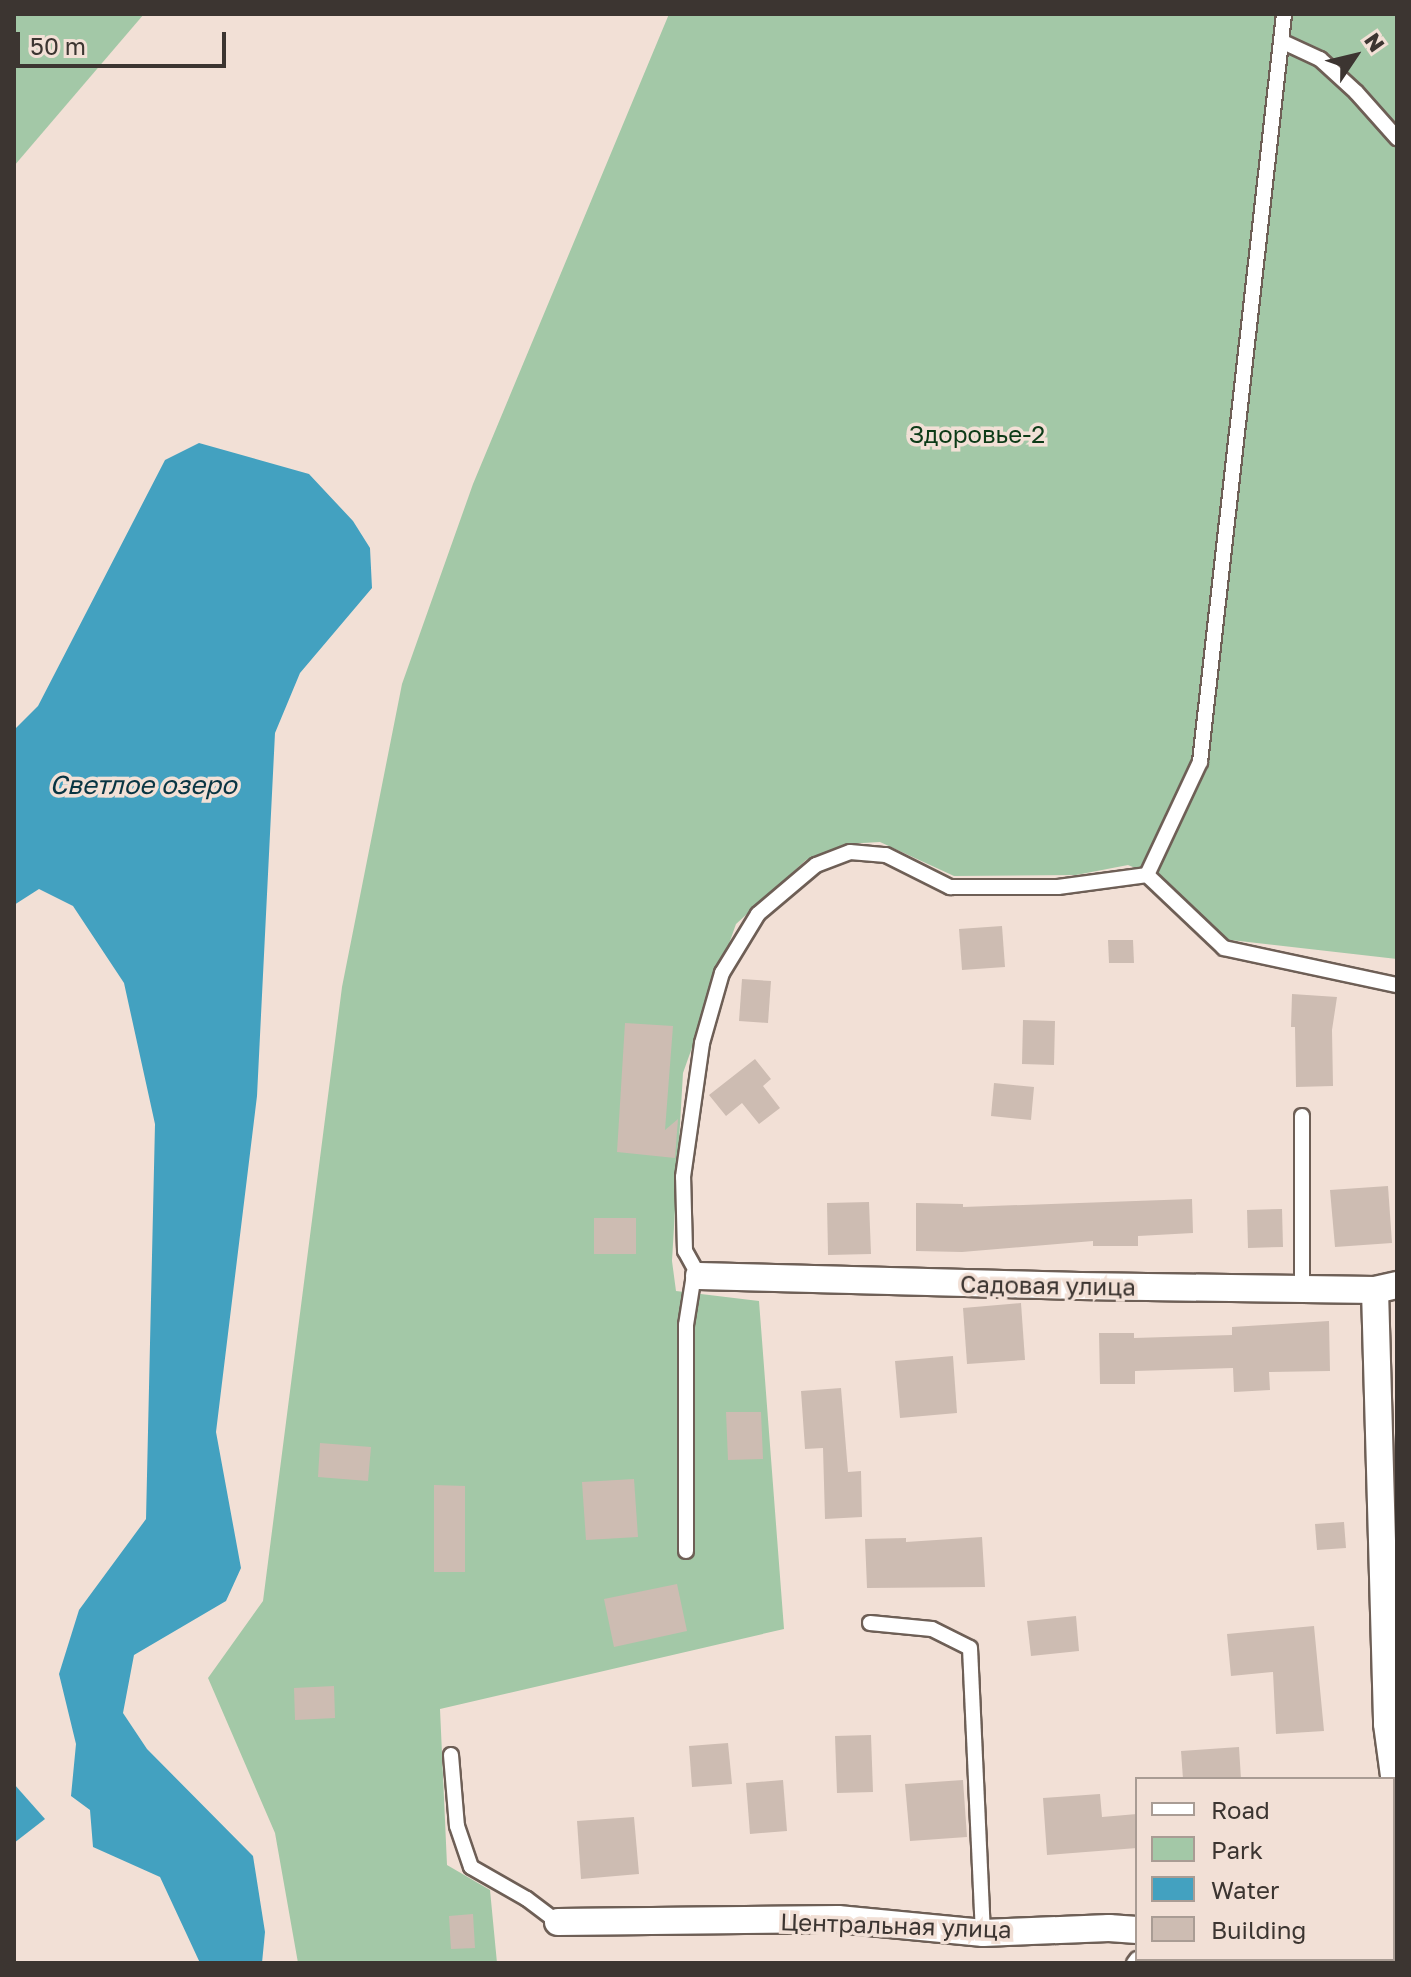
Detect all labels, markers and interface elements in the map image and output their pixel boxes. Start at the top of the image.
scale bar [20,16,230,66]
north arrow [1315,16,1395,96]
text: N [1359,27,1391,57]
text: 50 m [30,31,86,60]
park label: Здоровье-2 [909,420,1045,448]
water label: Светлое озеро [49,769,237,801]
street label: Садовая улица [960,1269,1136,1301]
legend [1135,1777,1395,1961]
text: Road [1211,1795,1270,1824]
text: Park [1211,1835,1263,1864]
text: Water [1211,1875,1279,1904]
street label: Центральная улица [780,1907,1012,1943]
text: Building [1211,1915,1306,1944]

